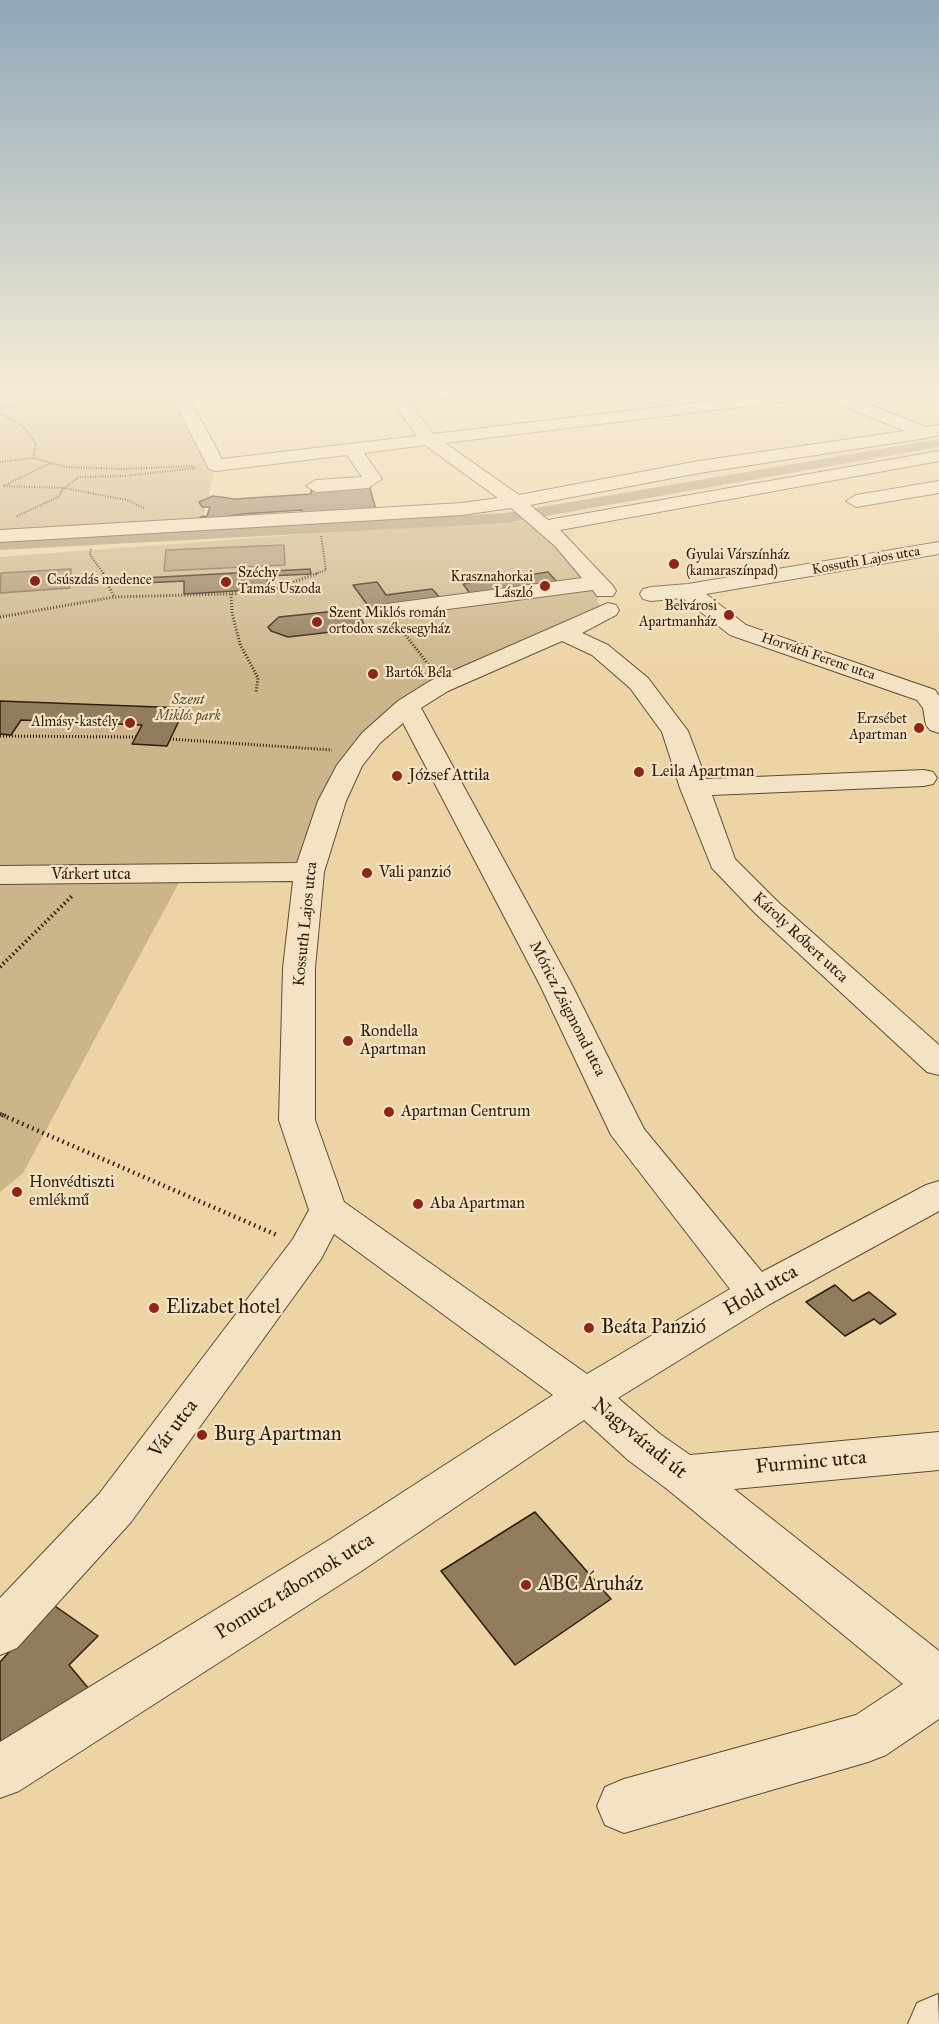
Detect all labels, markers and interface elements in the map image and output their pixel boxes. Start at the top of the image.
street label: Kossuth Lajos utca [811,543,921,579]
place label: Gyulai Várszínház (kamaraszínpad) [686,548,790,580]
marker: Gyulai Várszínház (kamaraszínpad) [667,557,681,571]
place label: Széchy Tamás Uszoda [238,566,321,598]
place label: Krasznahorkai László [451,570,533,602]
place label: Csúszdás medence [47,573,151,589]
marker: Csúszdás medence [28,574,42,588]
marker: Széchy Tamás Uszoda [219,575,233,589]
marker: Krasznahorkai László [538,579,552,593]
place label: Belvárosi Apartmanház [639,599,717,632]
place label: Szent Miklós román ortodox székesegyház [329,606,450,638]
marker: Belvárosi Apartmanház [722,608,736,622]
marker: Szent Miklós román ortodox székesegyház [310,615,324,629]
street label: Horváth Ferenc utca [759,630,877,684]
place label: Bartók Béla [385,666,452,682]
marker: Bartók Béla [366,667,380,681]
park label: Szent Miklós park [155,693,221,726]
place label: Erzsébet Apartman [849,712,907,744]
place label: Almásy-kastély [31,715,118,731]
marker: Almásy-kastély [123,716,137,730]
marker: Erzsébet Apartman [912,721,926,735]
place label: Leila Apartman [651,762,754,782]
marker: Leila Apartman [632,765,646,779]
place label: József Attila [409,766,490,786]
marker: József Attila [390,769,404,783]
street label: Kossuth Lajos utca [290,861,322,987]
place label: Vali panzió [379,863,451,883]
street label: Várkert utca [51,865,131,885]
marker: Vali panzió [360,866,374,880]
street label: Károly Róbert utca [748,889,852,987]
street label: Móricz Zsigmond utca [525,938,609,1080]
place label: Rondella Apartman [360,1022,426,1060]
marker: Rondella Apartman [341,1034,355,1048]
place label: Apartman Centrum [401,1102,530,1122]
marker: Apartman Centrum [382,1105,396,1119]
place label: Honvédtiszti emlékmű [29,1173,115,1211]
marker: Honvédtiszti emlékmű [10,1185,24,1199]
place label: Aba Apartman [430,1194,525,1214]
marker: Aba Apartman [411,1197,425,1211]
street label: Hold utca [720,1260,802,1322]
place label: Elizabet hotel [166,1296,280,1320]
marker: Elizabet hotel [147,1301,161,1315]
place label: Beáta Panzió [601,1316,706,1340]
marker: Beáta Panzió [582,1321,596,1335]
street label: Nagyváradi út [587,1393,691,1485]
street label: Vár utca [144,1395,204,1463]
place label: Burg Apartman [214,1423,342,1447]
marker: Burg Apartman [195,1428,209,1442]
street label: Furminc utca [754,1446,868,1480]
street label: Pomucz tábornok utca [211,1528,379,1646]
place label: ABC Áruház [538,1573,643,1597]
marker: ABC Áruház [519,1578,533,1592]

